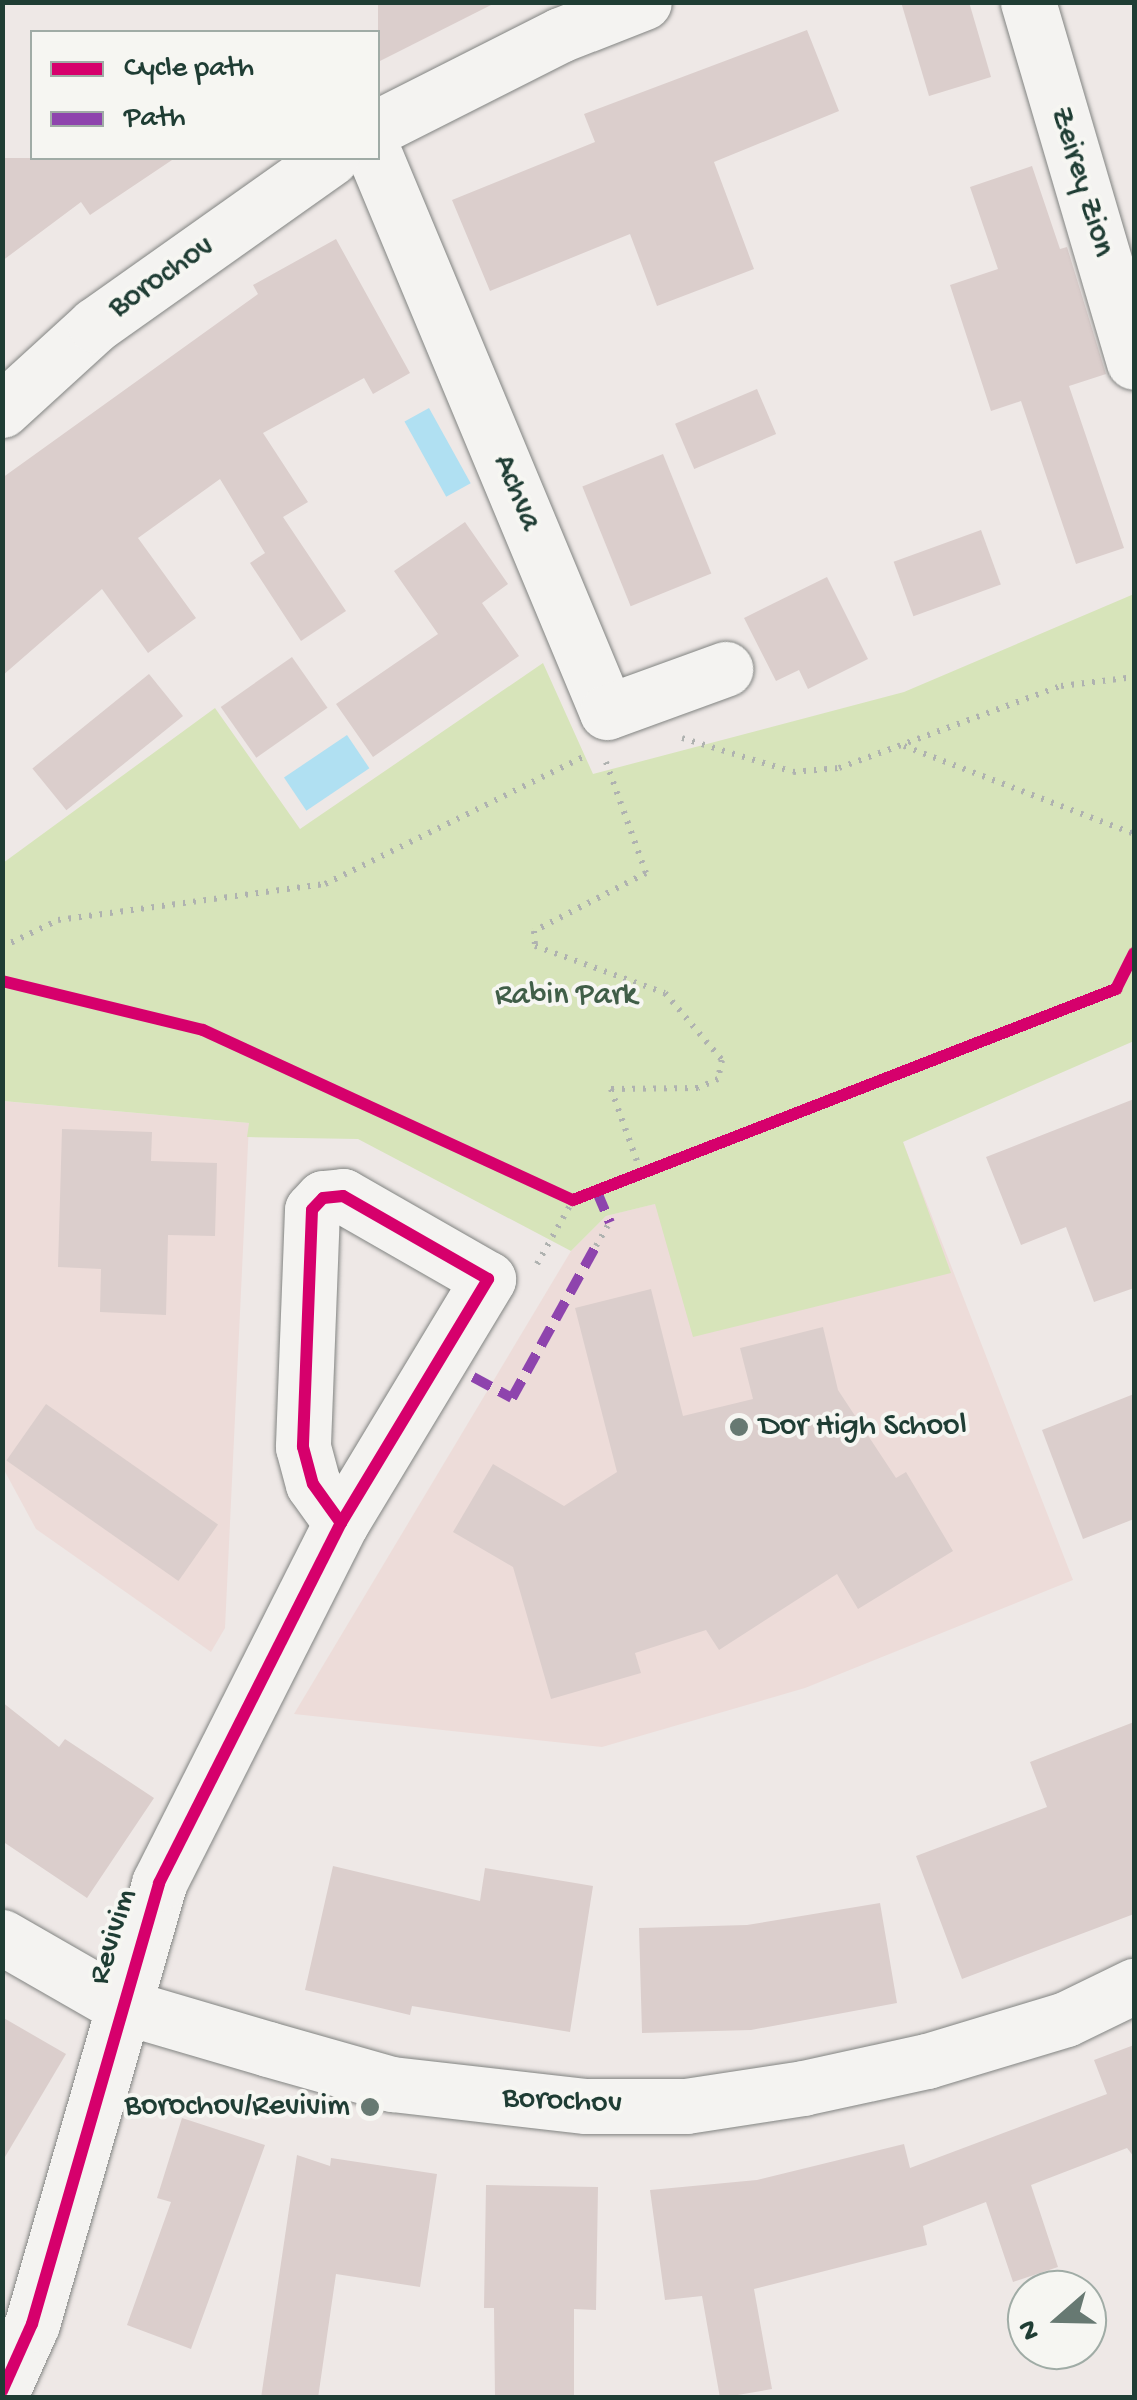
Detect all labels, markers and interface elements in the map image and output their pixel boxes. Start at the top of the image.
legend [30,30,380,160]
text: Cycle path [124,52,254,87]
text: Path [124,102,186,137]
street label: Zeirey Zion [1040,102,1122,262]
street label: Borochov [102,228,222,328]
street label: Achva [483,449,549,537]
park label: Rabin Park [495,977,637,1015]
place label: Dor High School [759,1408,967,1446]
marker: Dor High School [728,1416,750,1438]
street label: Revivim [81,1884,147,1990]
street label: Borochov [501,2080,623,2124]
place label: Borochov/Revivim [125,2088,350,2126]
marker: Borochov/Revivim [359,2096,381,2118]
north arrow [1007,2270,1107,2370]
text: N [1012,2316,1049,2344]

